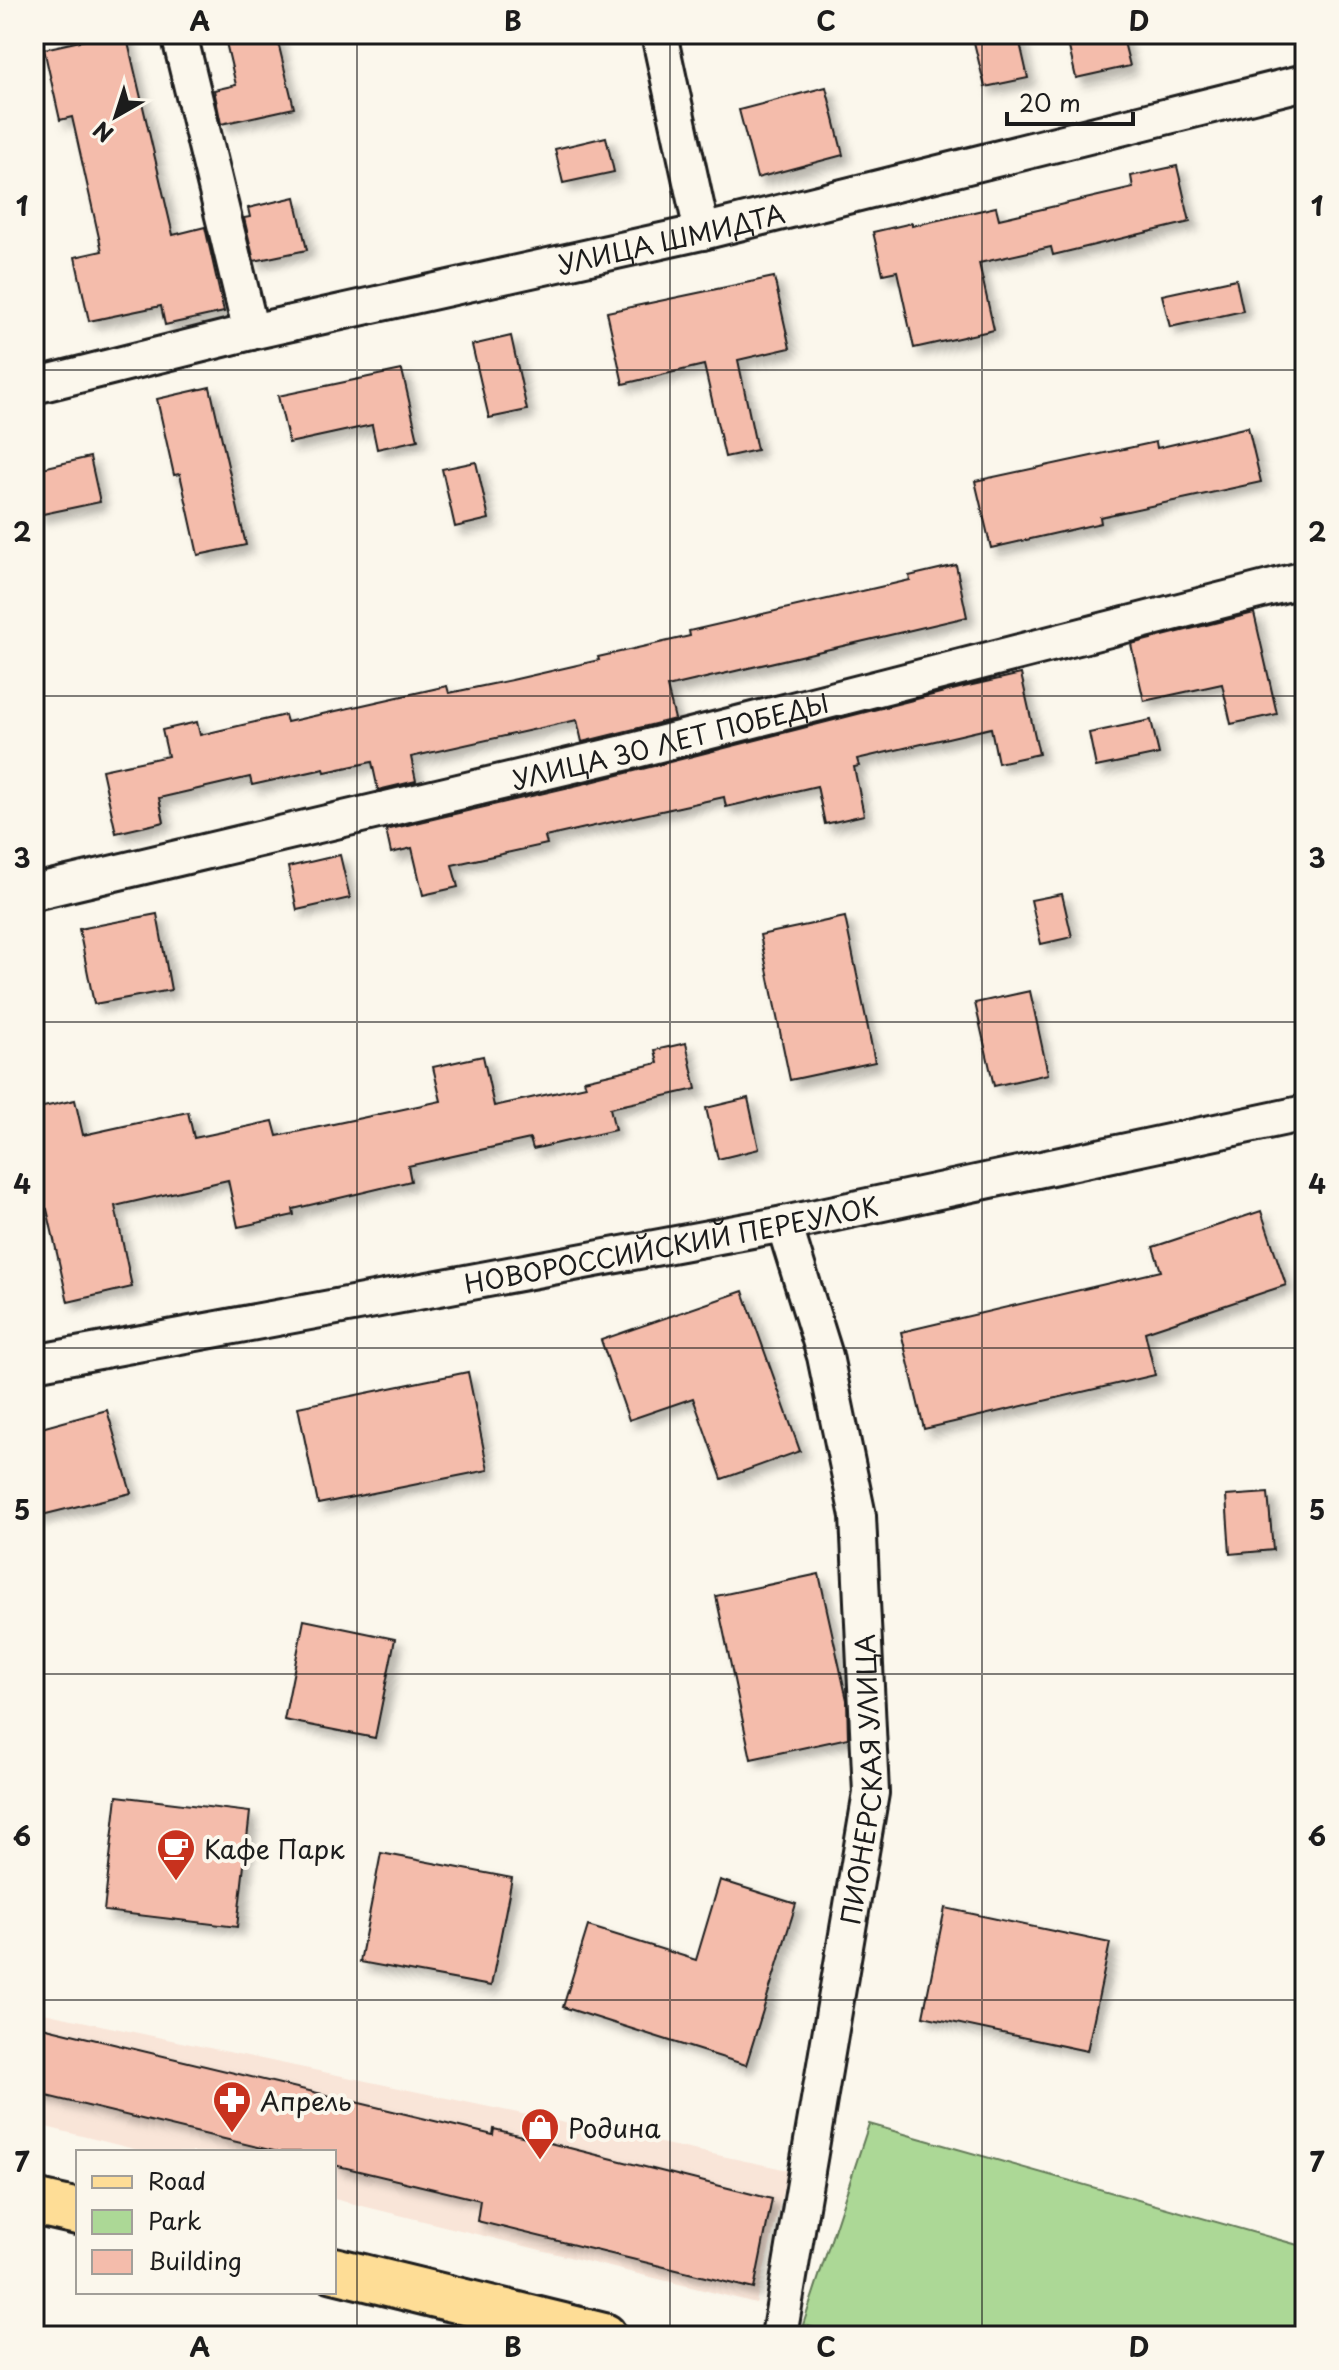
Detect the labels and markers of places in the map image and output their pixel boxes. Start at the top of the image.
cafe icon: Кафе Парк [155,1827,197,1882]
place label: Кафе Парк [204,1829,345,1868]
pharmacy icon: Апрель [211,2079,253,2134]
place label: Апрель [260,2081,352,2120]
shop icon: Родина [519,2106,561,2161]
place label: Родина [568,2108,661,2147]

